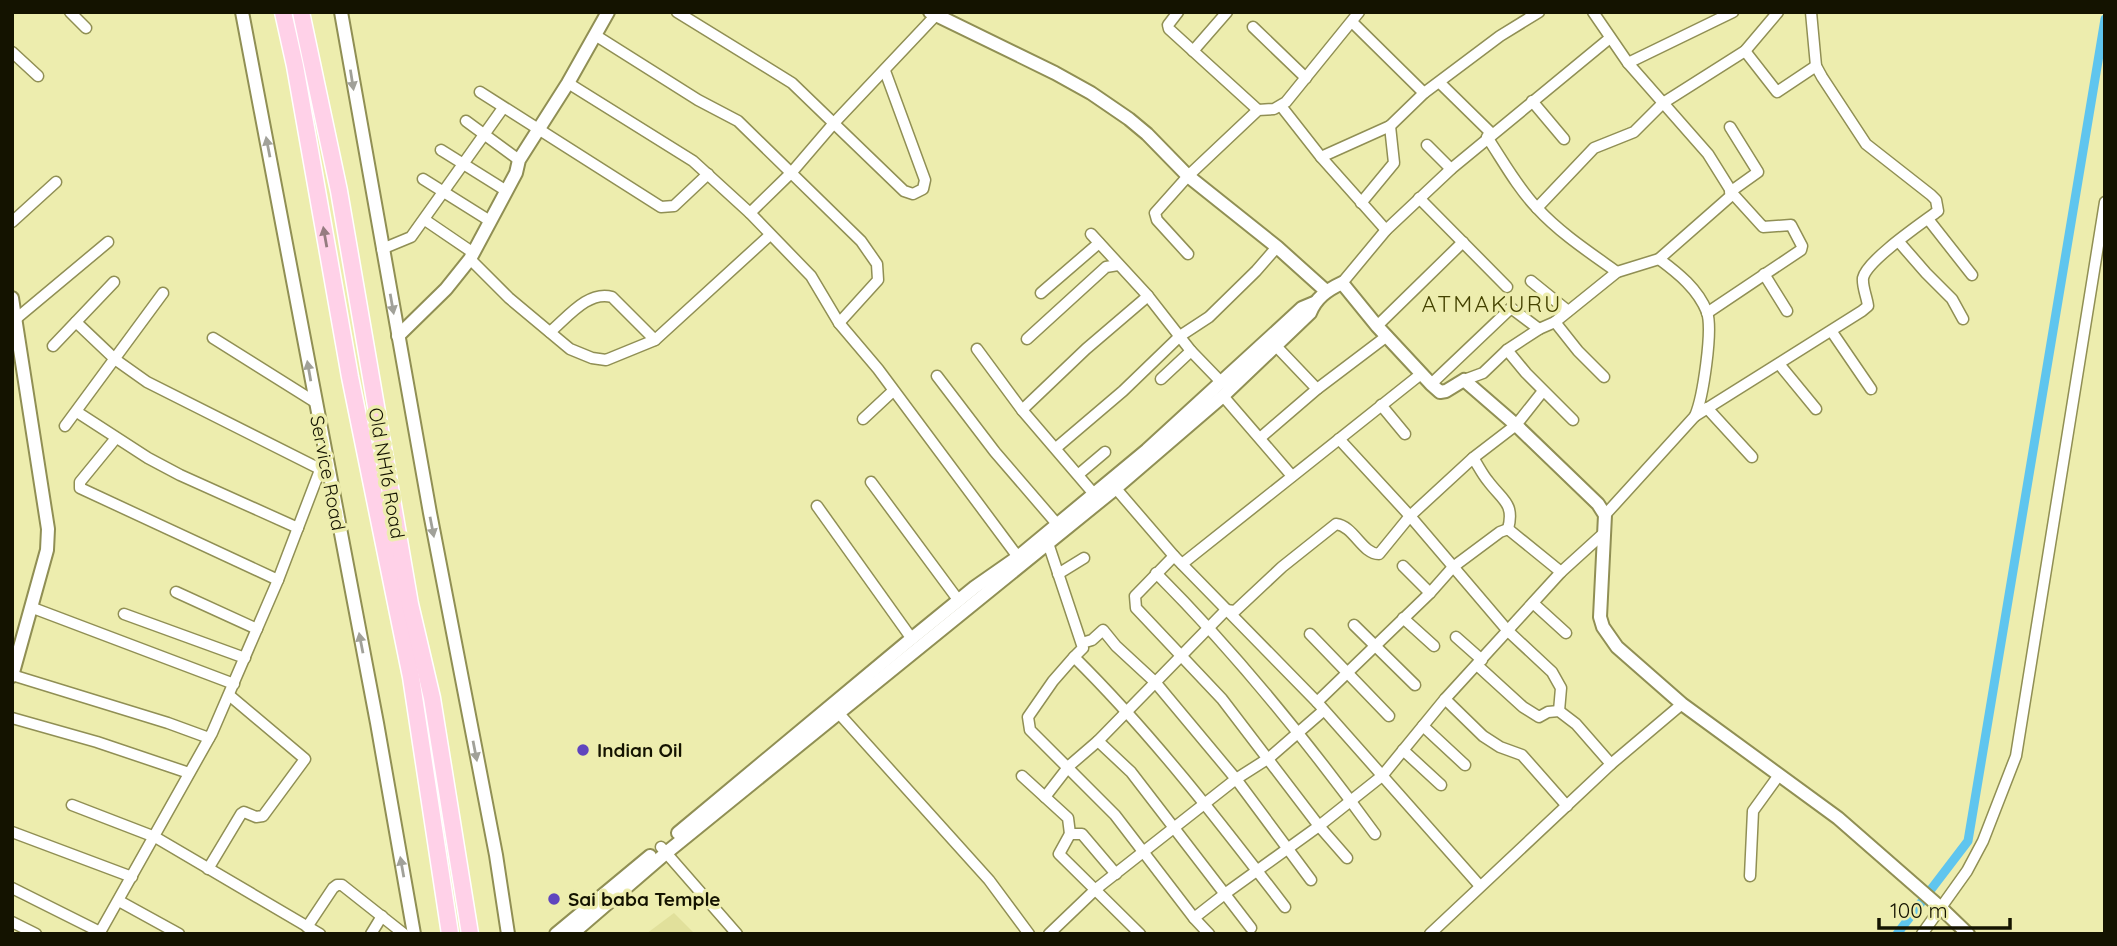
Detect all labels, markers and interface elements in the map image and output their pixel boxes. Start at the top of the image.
one-way arrow [347,69,358,91]
one-way arrow [262,136,273,158]
one-way arrow [320,226,331,248]
district label: ATMAKURU [1422,289,1562,318]
one-way arrow [386,293,397,315]
one-way arrow [303,360,314,382]
street label: Old NH16 Road [364,406,410,540]
street label: Service Road [305,413,351,533]
one-way arrow [427,516,438,538]
one-way arrow [356,632,367,654]
place label: Indian Oil [597,738,683,762]
one-way arrow [470,740,481,762]
marker: Indian Oil [575,742,591,758]
one-way arrow [396,855,407,877]
scale bar [1879,886,2010,930]
place label: Sai baba Temple [568,887,721,911]
marker: Sai baba Temple [546,891,562,907]
text: 100 m [1890,897,1948,923]

